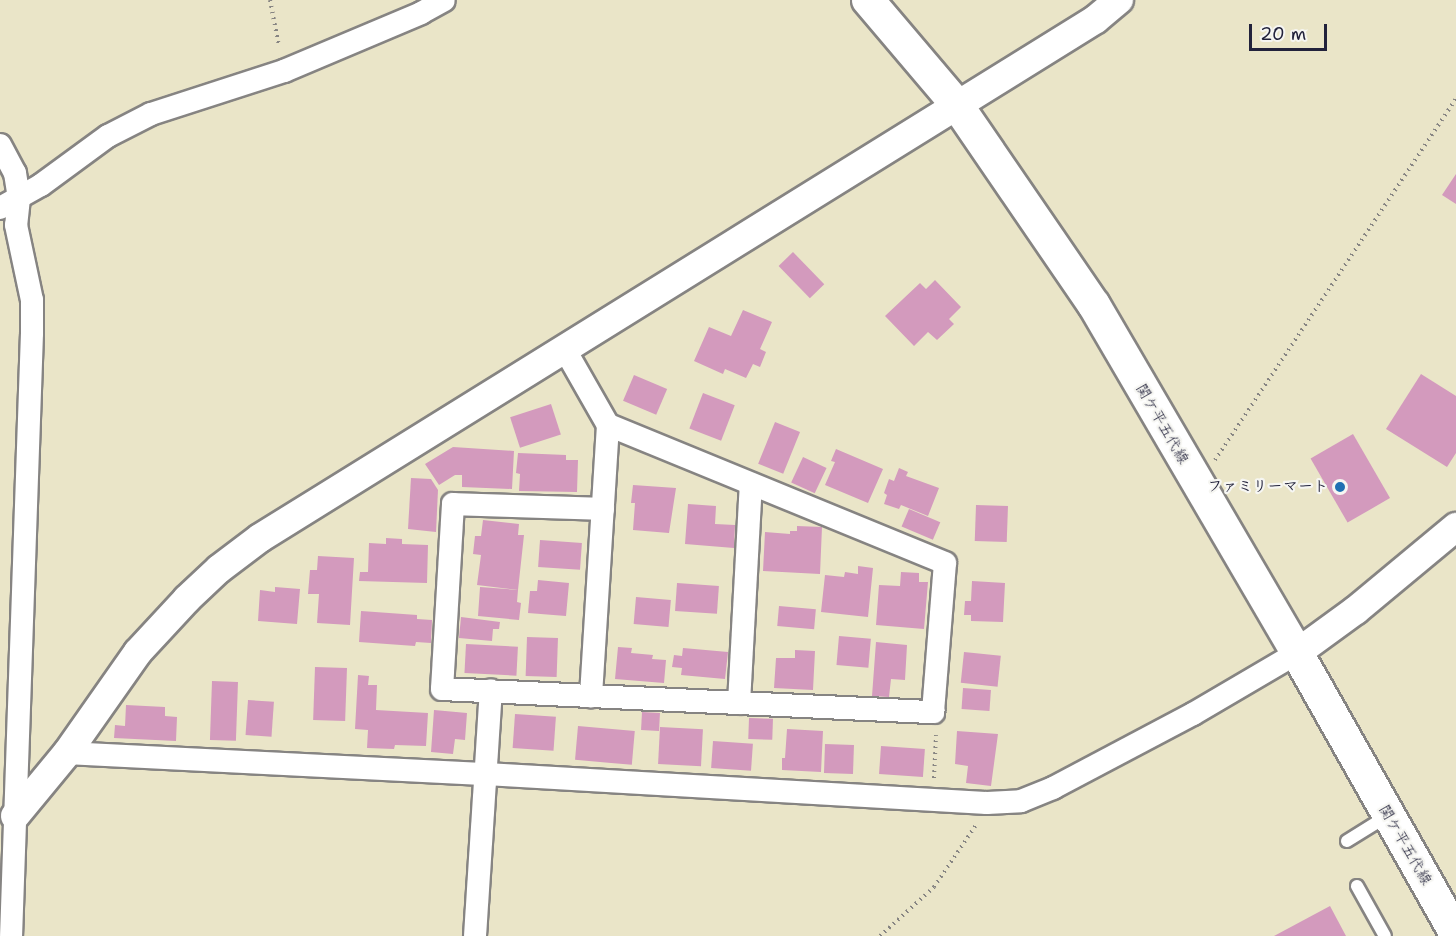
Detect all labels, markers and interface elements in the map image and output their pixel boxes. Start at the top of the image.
scale bar [1252,12,1330,50]
text: 20 m [1260,22,1306,46]
street label: 関ケ平五代線 [1132,381,1192,467]
place label: ファミリーマート [1208,478,1328,496]
marker: ファミリーマート [1333,480,1347,494]
street label: 関ケ平五代線 [1375,802,1435,888]

